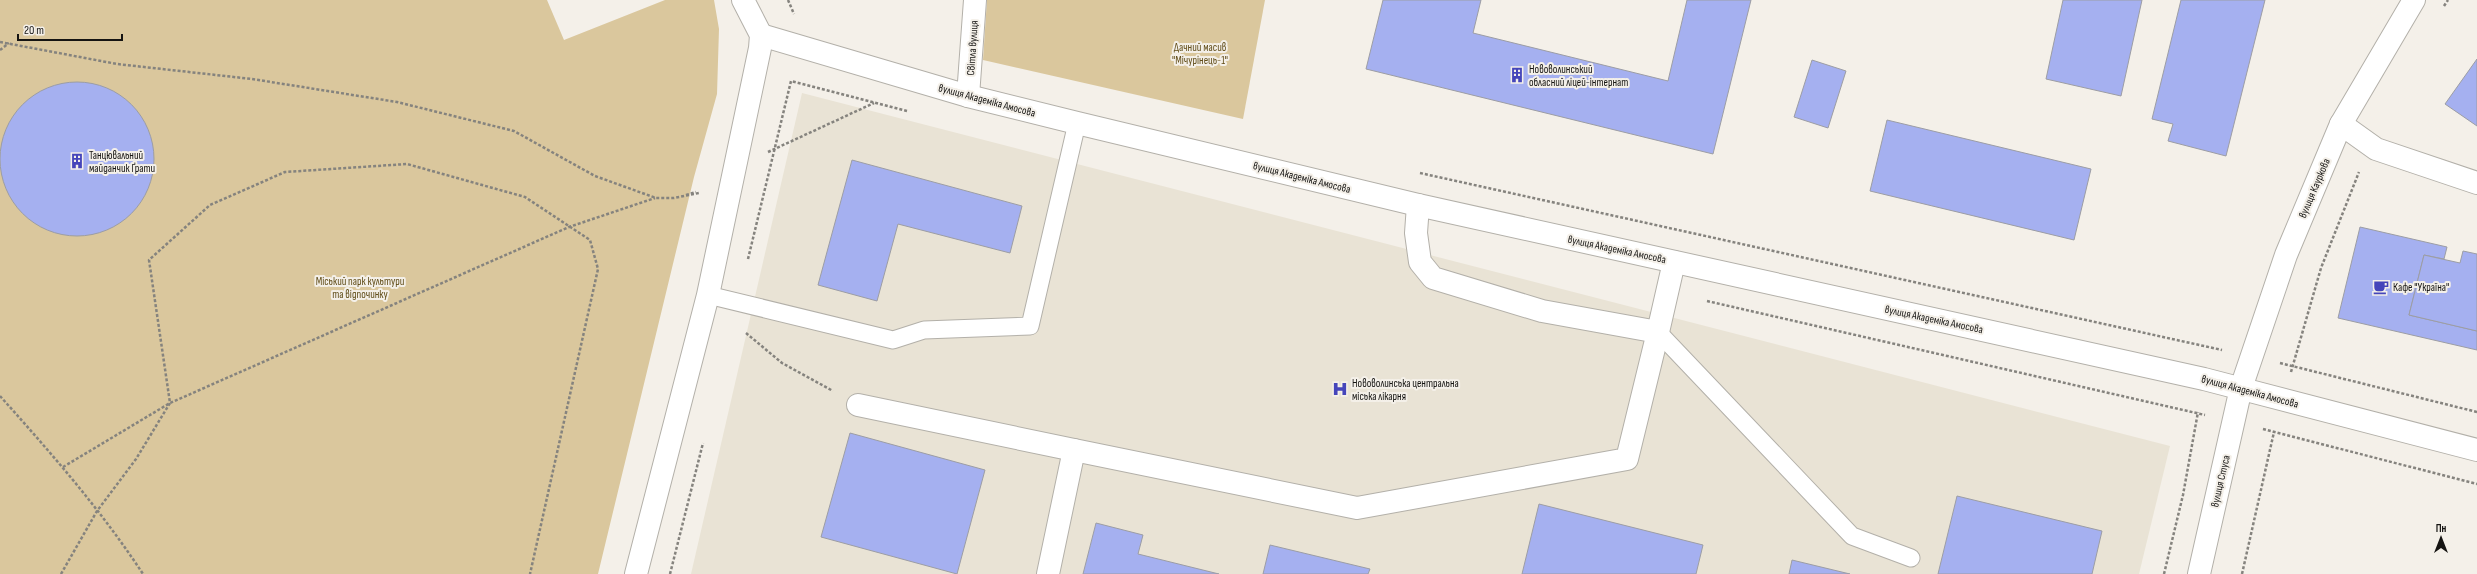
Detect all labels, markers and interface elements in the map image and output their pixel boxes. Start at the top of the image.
scale bar [18,16,122,42]
street label: Світла вулиця [964,20,981,76]
text: 20 m [24,23,44,38]
park label: Дачний масив "Мічурінець-1" [1172,41,1228,67]
place label: Нововолинський обласний ліцей-інтернат [1529,63,1628,89]
building icon: Нововолинський обласний ліцей-інтернат [1508,66,1526,84]
street label: вулиця Академіка Амосова [937,81,1037,120]
place label: Танцювальний майданчик Ґрати [89,149,156,175]
building icon: Танцювальний майданчик Ґрати [68,152,86,170]
street label: вулиця Кауркова [2296,157,2333,220]
street label: вулиця Академіка Амосова [1252,159,1352,196]
street label: вулиця Академіка Амосова [1567,233,1667,266]
park label: Міський парк культури та відпочинку [316,275,405,301]
cafe icon: Кафе "Україна" [2372,278,2390,296]
place label: Кафе "Україна" [2393,281,2449,294]
street label: вулиця Академіка Амосова [1884,303,1984,336]
street label: вулиця Академіка Амосова [2200,372,2300,411]
place label: Нововолинська центральна міська лікарня [1352,377,1459,403]
hospital icon: Нововолинська центральна міська лікарня [1331,380,1349,398]
street label: вулиця Стуса [2208,454,2233,508]
north arrow [2421,518,2461,558]
text: Пн [2436,522,2447,535]

